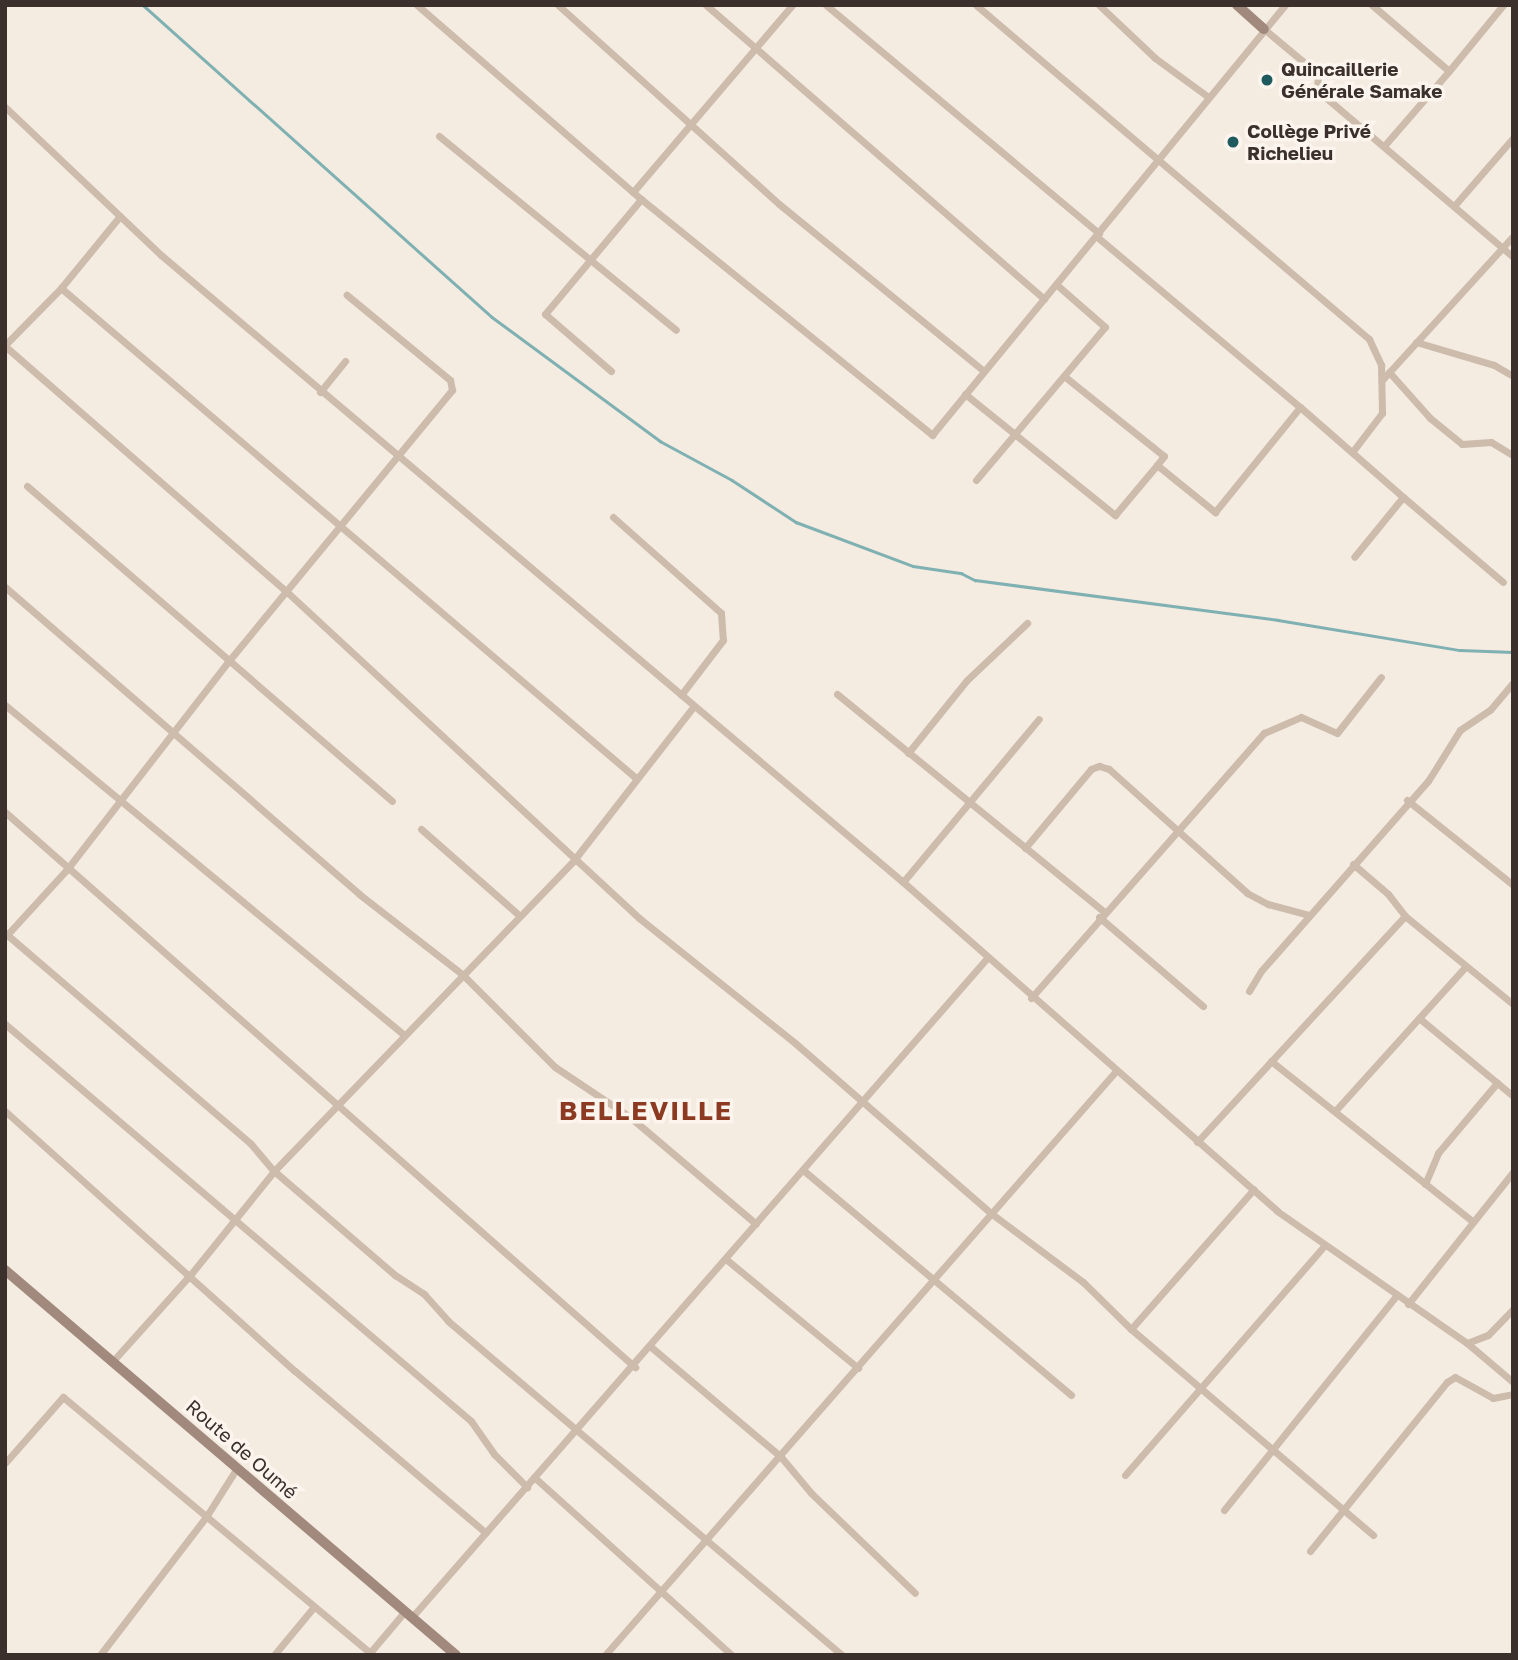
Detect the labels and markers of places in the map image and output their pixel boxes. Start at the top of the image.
place label: Quincaillerie Générale Samake [1281,58,1443,102]
marker: Quincaillerie Générale Samake [1259,72,1275,88]
place label: Collège Privé Richelieu [1247,120,1371,164]
marker: Collège Privé Richelieu [1225,134,1241,150]

